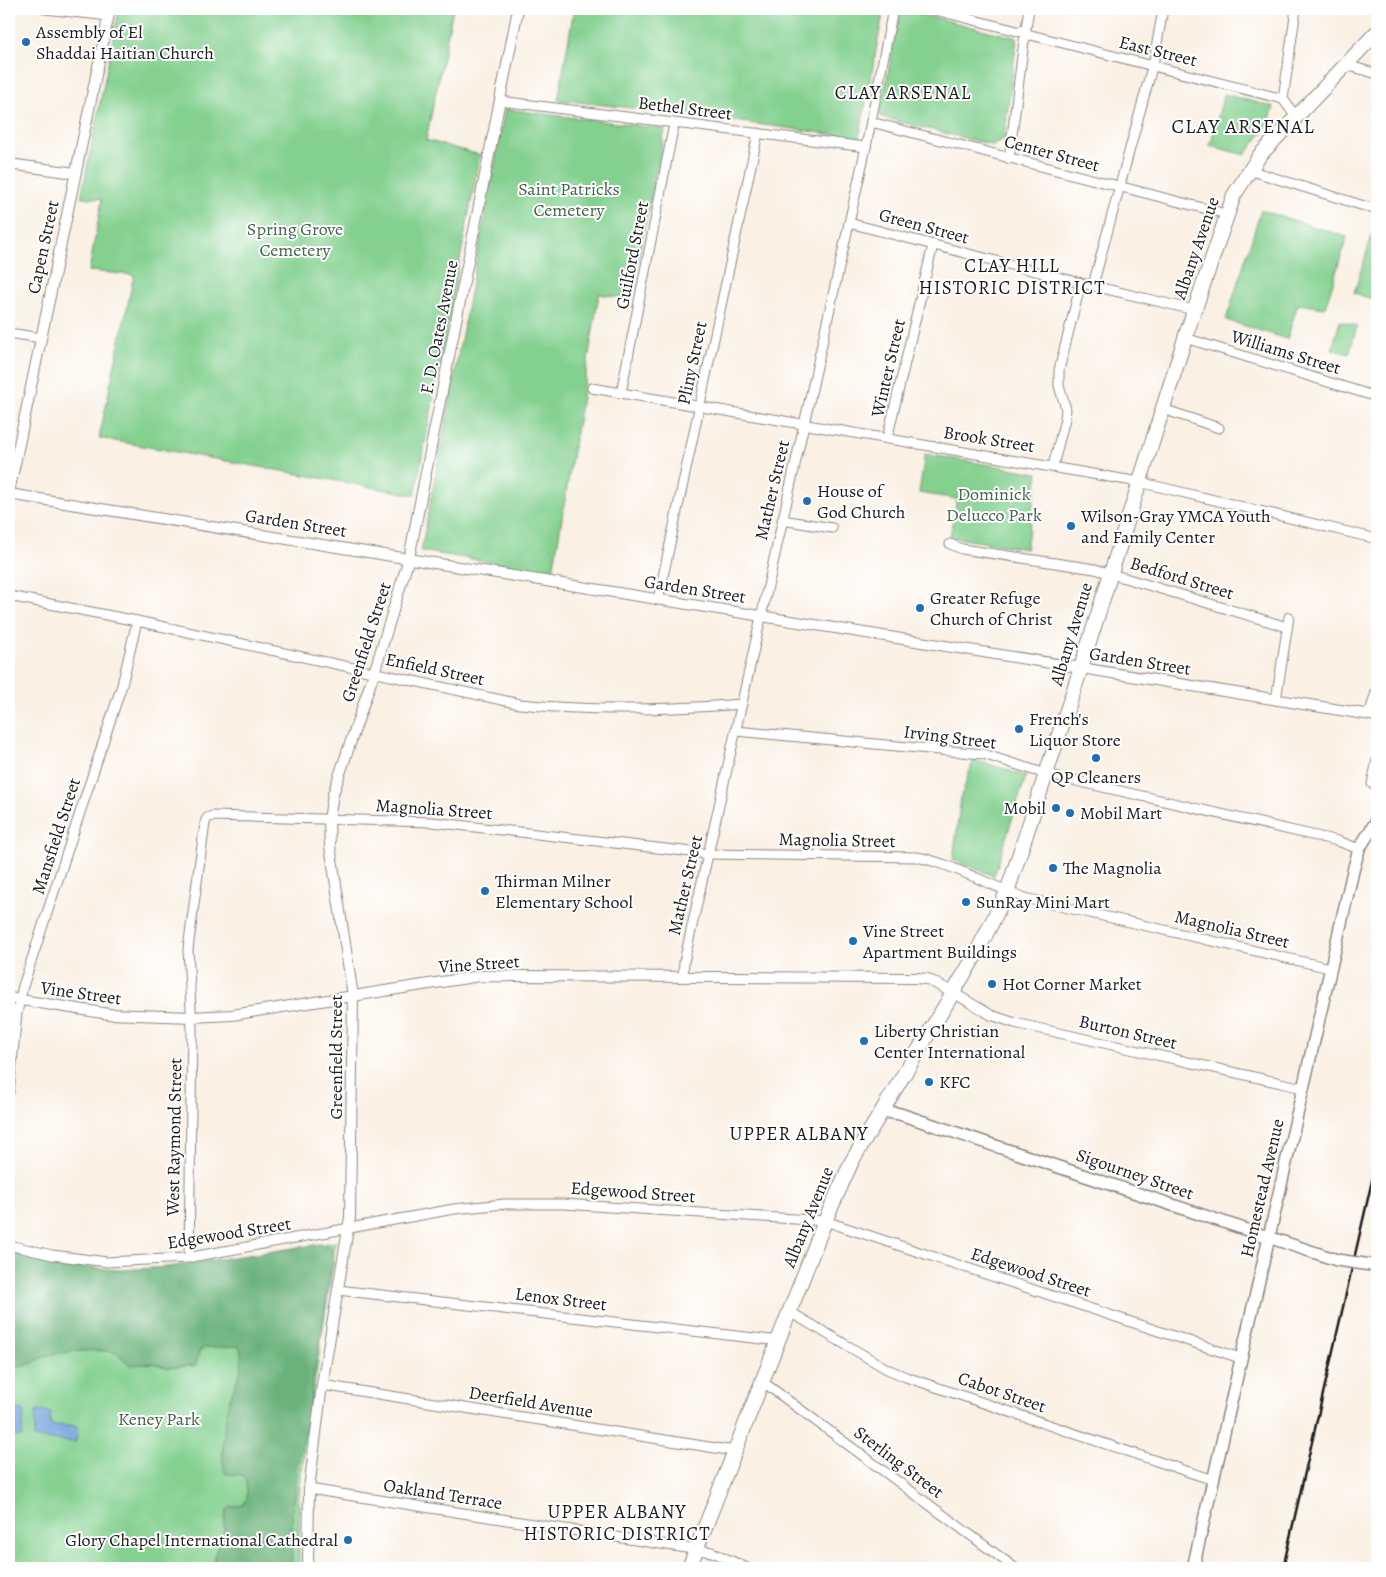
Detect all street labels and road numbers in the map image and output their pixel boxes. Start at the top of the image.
street label: East Street [1116,30,1200,72]
street label: Bethel Street [637,90,733,126]
street label: Center Street [1002,129,1102,177]
street label: Albany Avenue [1167,194,1225,303]
street label: Capen Street [21,198,65,296]
street label: Guilford Street [610,199,654,311]
street label: Green Street [876,202,972,250]
street label: F. D. Oates Avenue [414,258,464,396]
street label: Winter Street [865,317,911,420]
street label: Pliny Street [671,319,713,407]
street label: Williams Street [1227,324,1344,380]
street label: Brook Street [942,420,1036,458]
street label: Mather Street [749,438,795,542]
street label: Garden Street [244,503,348,543]
street label: Bedford Street [1127,551,1237,605]
street label: Garden Street [643,569,747,609]
street label: Greenfield Street [335,579,397,705]
street label: Albany Avenue [1044,579,1098,690]
street label: Garden Street [1088,641,1192,681]
street label: Enfield Street [383,647,487,691]
street label: Irving Street [902,719,998,755]
street label: Mansfield Street [26,775,86,897]
street label: Magnolia Street [375,793,493,825]
street label: Magnolia Street [778,827,896,853]
street label: Mather Street [662,833,708,937]
street label: Magnolia Street [1172,904,1292,954]
street label: Vine Street [437,949,520,979]
street label: Vine Street [38,975,123,1011]
street label: Greenfield Street [324,995,348,1119]
street label: Burton Street [1077,1009,1179,1055]
street label: West Raymond Street [161,1058,187,1217]
street label: Homestead Avenue [1234,1116,1290,1260]
street label: Sigourney Street [1073,1143,1197,1205]
street label: Albany Avenue [776,1163,839,1272]
street label: Edgewood Street [570,1176,696,1208]
street label: Edgewood Street [166,1211,293,1255]
street label: Edgewood Street [968,1241,1094,1303]
street label: Lenox Street [514,1281,608,1317]
street label: Cabot Street [955,1366,1049,1418]
street label: Deerfield Avenue [467,1380,595,1424]
street label: Sterling Street [849,1420,949,1504]
street label: Oakland Terrace [382,1473,504,1515]

